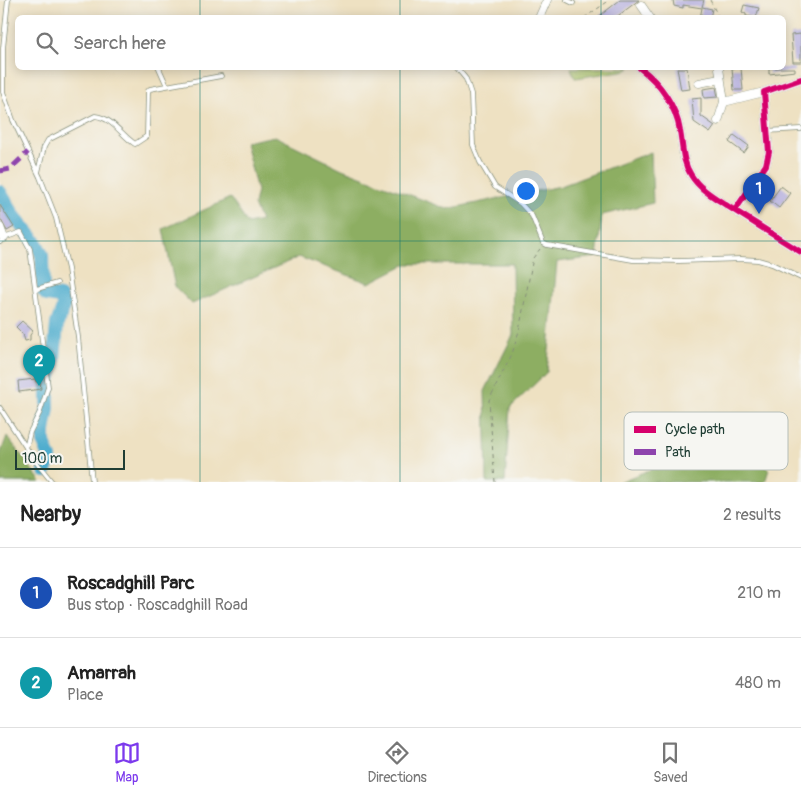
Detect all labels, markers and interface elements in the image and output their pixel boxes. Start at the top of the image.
search box [15,15,786,70]
icon: search [33,29,61,57]
text: Search here [73,31,166,55]
pin: 1 [743,173,775,214]
your location [513,178,539,204]
pin: 2 [23,345,55,386]
legend [624,412,788,470]
text: Cycle path [665,421,725,438]
text: Path [665,444,690,461]
scale bar [15,447,125,470]
text: 100 m [22,450,62,467]
text: Nearby [20,501,81,528]
text: 2 results [723,505,781,525]
text: Roscadghill Parc [67,571,195,595]
text: 1 [33,583,39,603]
text: 210 m [737,583,781,603]
text: Bus stop · Roscadghill Road [67,595,248,615]
text: Amarrah [67,661,136,685]
text: 2 [32,673,40,693]
text: 480 m [735,673,781,693]
text: Place [67,685,103,705]
tab: Map [113,739,141,786]
tab: Directions [367,739,427,786]
tab: Saved [653,739,688,786]

